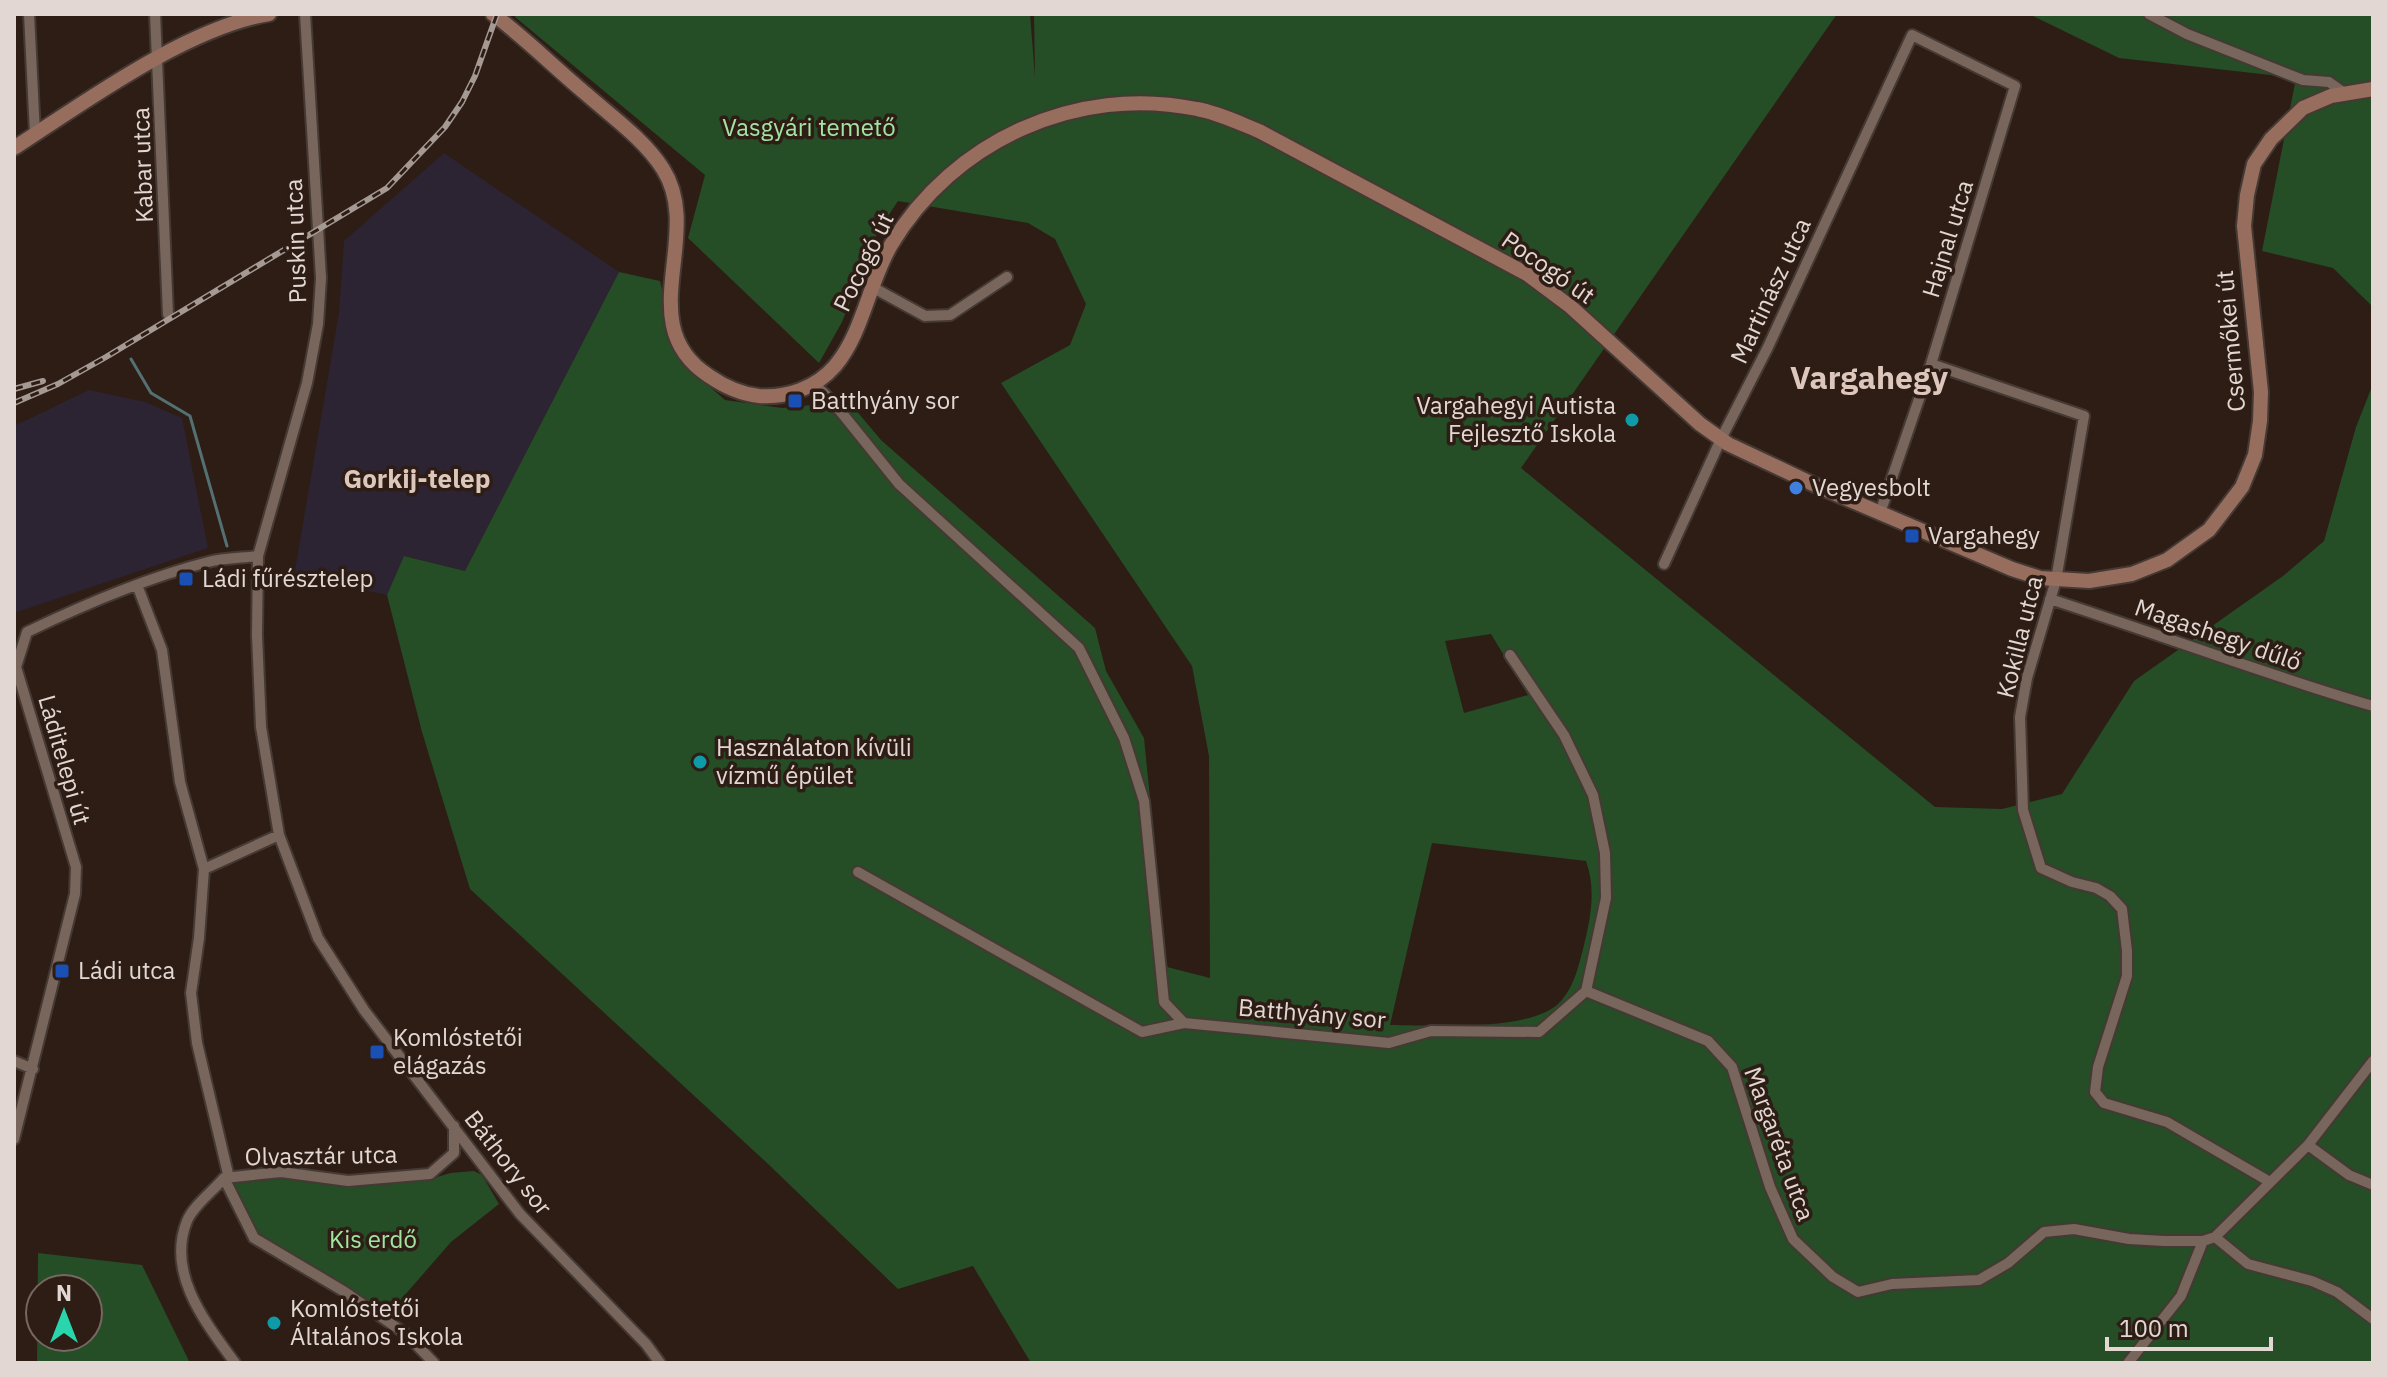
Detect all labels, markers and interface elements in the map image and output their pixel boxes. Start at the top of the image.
street label: Kabar utca [124,106,160,223]
park label: Vasgyári temető [722,111,896,143]
street label: Hajnal utca [1914,176,1980,301]
street label: Puskin utca [277,178,313,304]
street label: Pocogó út [825,207,901,316]
street label: Martinász utca [1722,212,1818,369]
street label: Pocogó út [1496,224,1601,311]
street label: Csermőkei út [2208,269,2252,413]
district label: Vargahegy [1790,356,1948,398]
place label: Batthyány sor [811,384,959,416]
place label: Vargahegyi Autista Fejlesztő Iskola [1416,389,1616,449]
marker: Batthyány sor [786,392,804,410]
marker: Vargahegyi Autista Fejlesztő Iskola [1623,411,1641,429]
district label: Gorkij-telep [344,461,490,495]
place label: Vegyesbolt [1812,471,1931,503]
marker: Vegyesbolt [1787,479,1805,497]
place label: Vargahegy [1928,519,2040,551]
marker: Vargahegy [1903,527,1921,545]
place label: Ládi fűrésztelep [202,562,373,594]
marker: Ládi fűrésztelep [177,570,195,588]
street label: Kokilla utca [1988,572,2050,701]
street label: Magashegy dűlő [2131,591,2306,678]
street label: Láditelepi út [31,691,99,828]
place label: Használaton kívüli vízmű épület [716,731,912,791]
marker: Használaton kívüli vízmű épület [691,753,709,771]
place label: Ládi utca [78,954,175,986]
marker: Ládi utca [53,962,71,980]
street label: Batthyány sor [1237,991,1387,1035]
place label: Komlóstetői elágazás [393,1021,523,1081]
marker: Komlóstetői elágazás [368,1043,386,1061]
street label: Margaréta utca [1737,1062,1823,1225]
street label: Báthory sor [458,1103,560,1221]
street label: Olvasztár utca [244,1138,398,1172]
park label: Kis erdő [329,1223,417,1255]
north arrow [24,1273,104,1353]
text: N [56,1278,72,1307]
place label: Komlóstetői Általános Iskola [290,1292,463,1352]
scale bar [2107,1301,2271,1351]
text: 100 m [2119,1312,2189,1344]
marker: Komlóstetői Általános Iskola [265,1314,283,1332]

